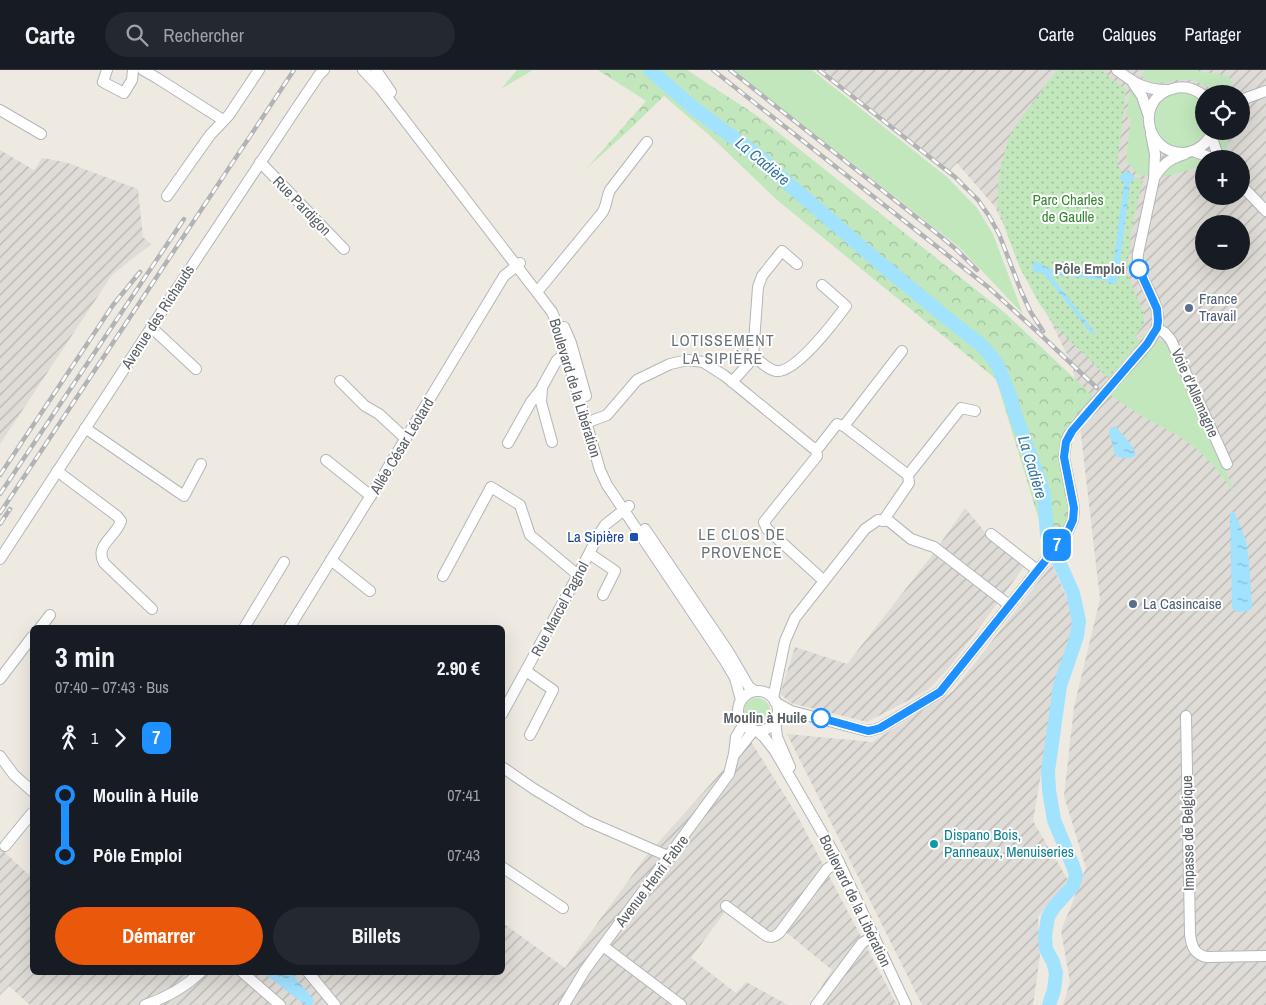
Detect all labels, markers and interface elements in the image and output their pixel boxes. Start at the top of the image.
search box [105,12,455,57]
text: Carte [25,19,75,51]
icon: search [123,21,151,49]
text: Rechercher [163,22,244,48]
text: Carte [1038,22,1074,47]
text: Calques [1102,22,1156,47]
text: Partager [1184,22,1241,47]
map controls [1195,85,1250,270]
button: locate [1195,85,1250,140]
water label: La Cadière [731,132,795,190]
button: + [1195,150,1250,205]
street label: Rue Pardigon [268,171,336,240]
park label: Parc Charles de Gaulle [1032,189,1104,227]
button: − [1195,215,1250,270]
place label: Pôle Emploi [1055,258,1125,279]
marker: Pôle Emploi [1129,259,1149,279]
street label: Avenue des Richauds [116,261,199,374]
place label: France Travail [1199,288,1237,326]
marker: France Travail [1183,302,1195,314]
street label: Boulevard de la Libération [544,316,607,460]
district label: LOTISSEMENT LA SIPIÈRE [671,329,775,369]
street label: Voie d'Allemagne [1166,345,1225,441]
street label: Allée César Léotard [364,394,439,499]
water label: La Cadière [1013,433,1053,501]
district label: LE CLOS DE PROVENCE [698,523,786,563]
place label: La Sipière [567,526,624,547]
line badge: 7 [1041,529,1073,561]
marker: La Sipière [628,531,640,543]
text: 7 [1053,532,1061,557]
street label: Rue Marcel Pagnol [526,558,593,660]
place label: La Casincaise [1143,593,1222,614]
marker: La Casincaise [1127,598,1139,610]
text: 3 min [55,638,115,676]
text: 2.90 € [437,655,480,681]
text: 07:40 – 07:43 · Bus [55,676,169,698]
place label: Moulin à Huile [724,707,807,728]
marker: Moulin à Huile [811,708,831,728]
icon: walk [55,724,83,752]
icon: forward [106,724,134,752]
text: 7 [152,725,161,750]
text: 1 [91,727,98,749]
street label: Impasse de Belgique [1176,775,1199,891]
text: Moulin à Huile [93,782,199,808]
text: 07:41 [447,784,480,806]
place label: Dispano Bois, Panneaux, Menuiseries [944,824,1074,862]
street label: Avenue Henri Fabre [610,830,693,932]
street label: Boulevard de la Libération [814,831,897,970]
marker: Dispano Bois, Panneaux, Menuiseries [928,838,940,850]
text: Pôle Emploi [93,842,182,868]
text: 07:43 [447,844,480,866]
button: Démarrer [55,907,263,965]
button: Billets [273,907,480,965]

